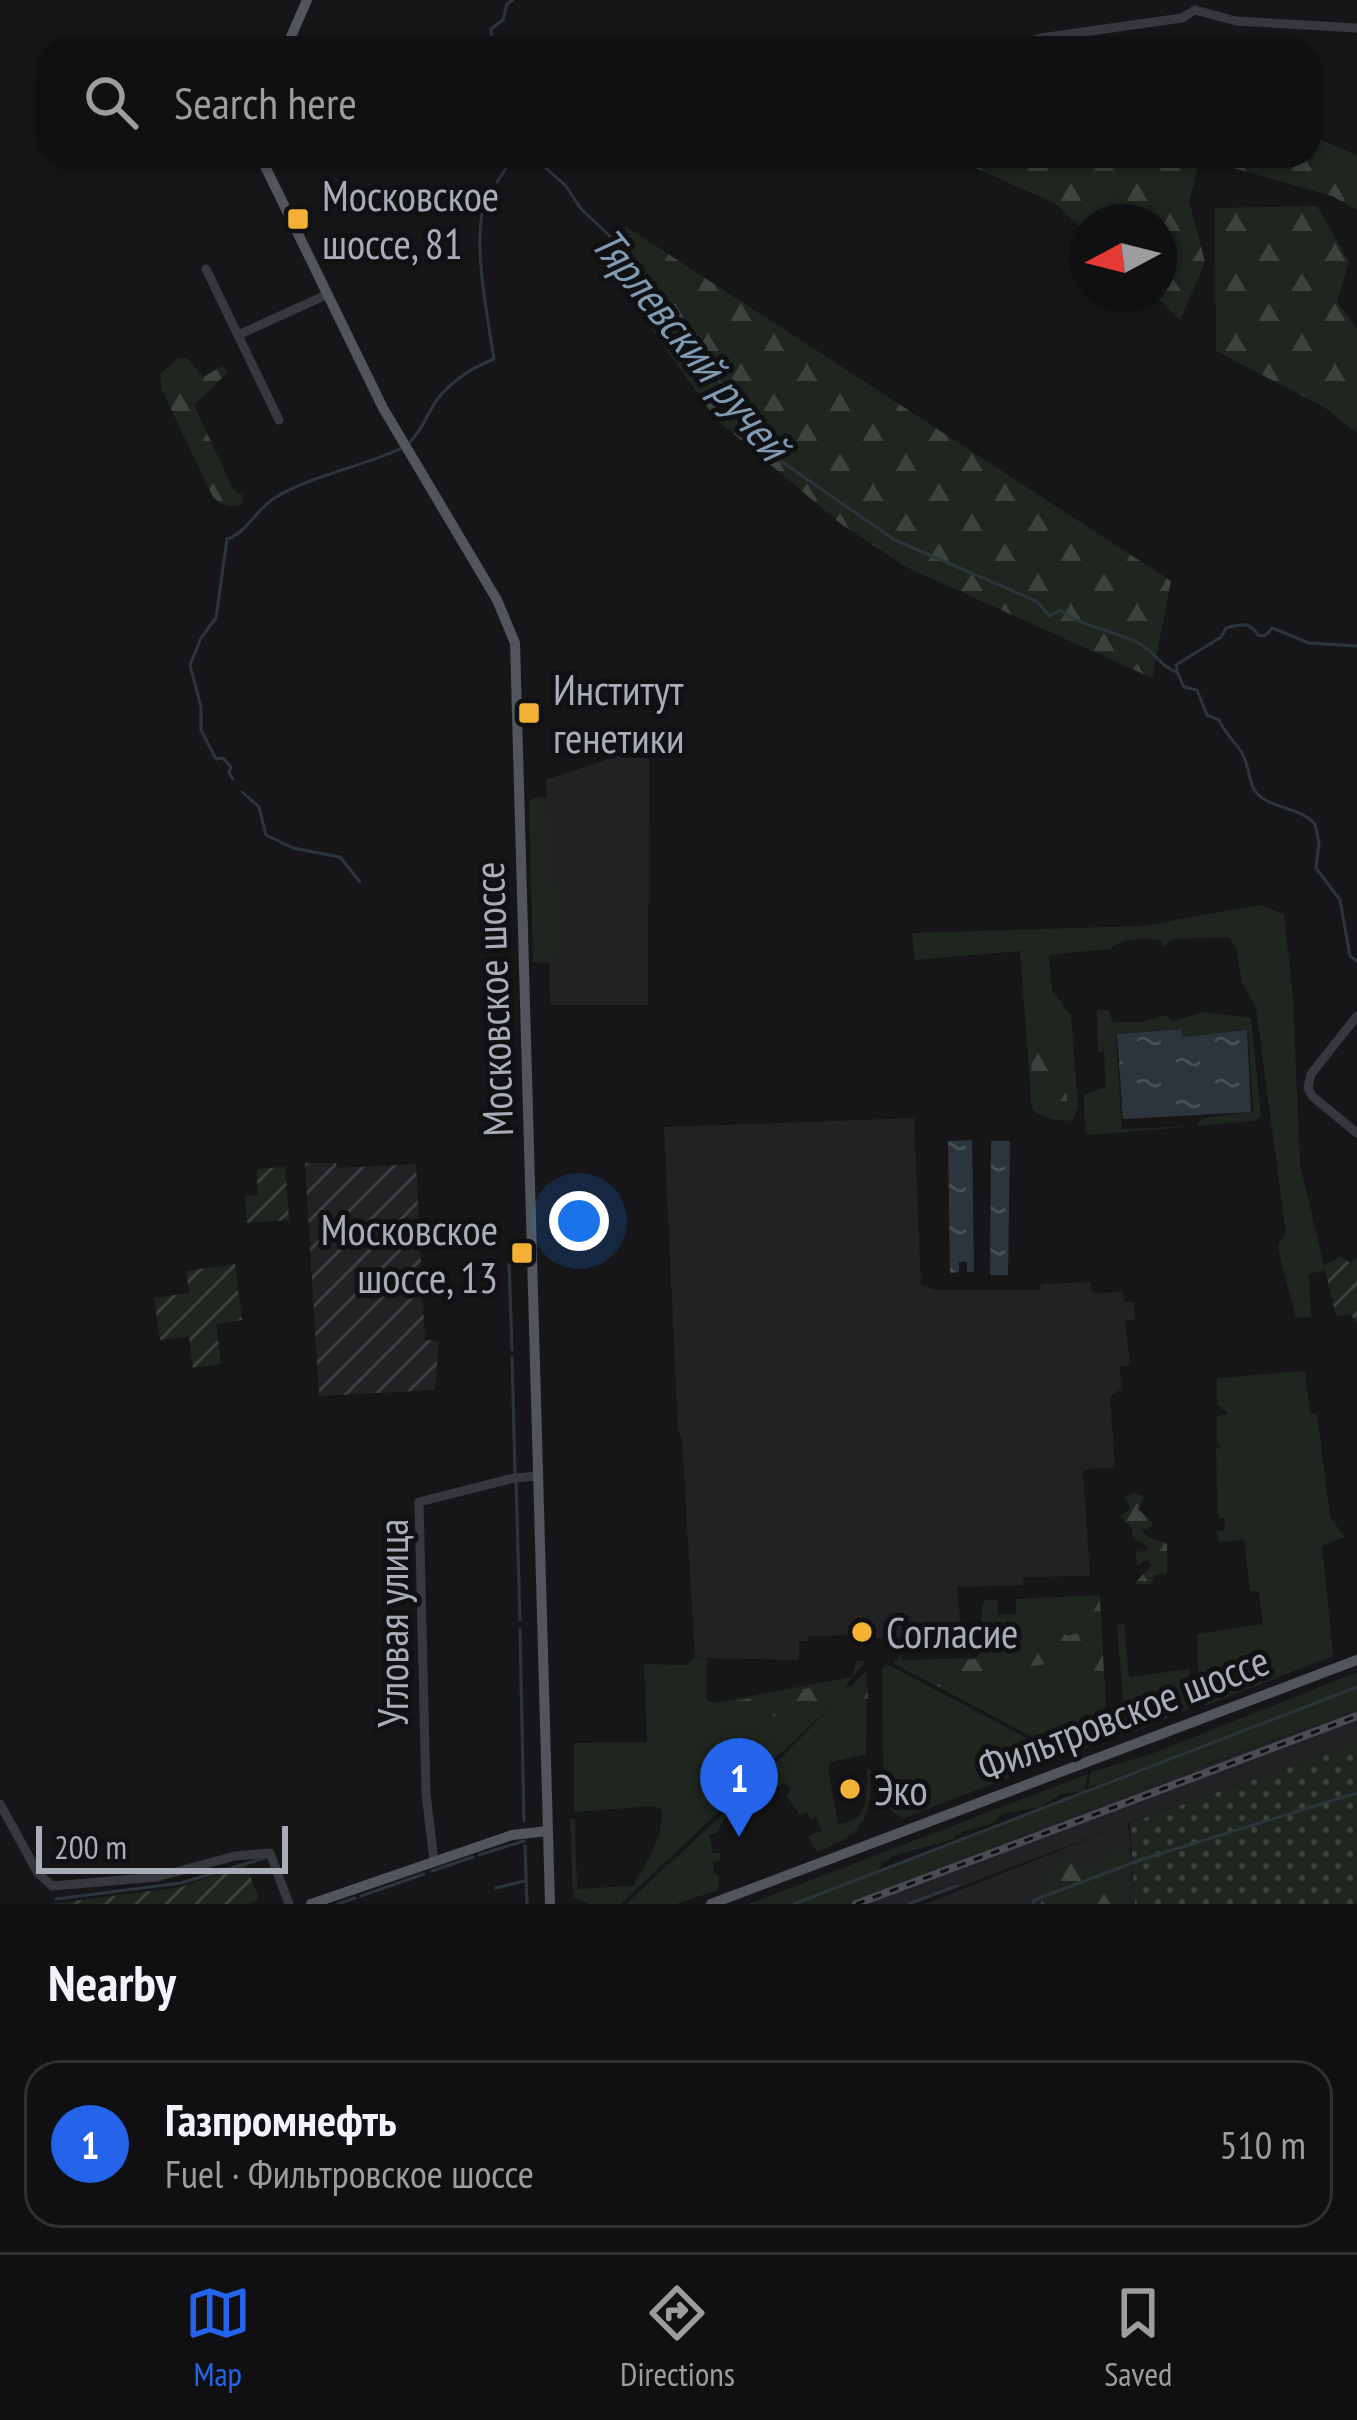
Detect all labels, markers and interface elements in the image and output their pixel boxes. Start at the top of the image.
search box [36,36,1321,168]
icon: search [78,69,144,135]
text: Search here [174,73,357,131]
place label: Московское шоссе, 81 [322,168,499,271]
north arrow [1069,204,1177,312]
marker: Московское шоссе, 81 [285,206,311,232]
water label: Тярлевский ручей [579,215,805,475]
place label: Институт генетики [553,662,684,765]
marker: Институт генетики [516,700,542,726]
street label: Московское шоссе [461,861,525,1137]
your location [549,1191,609,1251]
place label: Московское шоссе, 13 [321,1202,498,1305]
marker: Московское шоссе, 13 [509,1240,535,1266]
street label: Угловая улица [365,1519,420,1727]
place label: Согласие [886,1605,1018,1660]
marker: Согласие [849,1619,875,1645]
street label: Фильтровское шоссе [970,1632,1276,1794]
pin: 1 [700,1738,778,1837]
place label: Эко [874,1762,928,1817]
marker: Эко [837,1776,863,1802]
scale bar [36,1820,288,1873]
text: 200 m [54,1825,127,1868]
text: Nearby [48,1949,176,2015]
text: Газпромнефть [165,2090,396,2148]
text: 1 [81,2119,99,2170]
text: 510 m [1220,2119,1306,2170]
text: Fuel · Фильтровское шоссе [165,2148,534,2199]
tab: Map [185,2280,251,2395]
tab: Directions [620,2280,735,2395]
tab: Saved [1104,2280,1172,2395]

